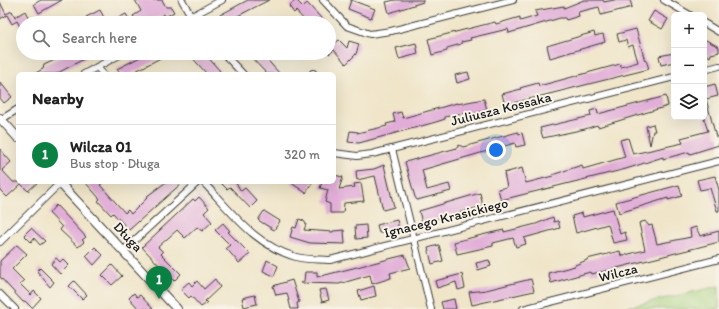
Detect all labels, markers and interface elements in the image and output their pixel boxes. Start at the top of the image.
map controls [671,12,707,120]
button: + [671,12,707,48]
search box [16,16,336,60]
icon: search [30,27,52,49]
text: Search here [62,29,137,47]
button: − [671,48,707,84]
button: layers [671,84,707,120]
text: Nearby [32,88,84,108]
street label: Juliusza Kossaka [449,88,554,130]
text: Wilcza 01 [70,138,132,156]
your location [486,140,506,160]
text: 1 [42,147,48,162]
text: 320 m [284,147,320,162]
text: Bus stop · Długa [70,156,160,171]
street label: Ignacego Krasickiego [382,194,510,242]
street label: Długa [110,218,146,256]
street label: Wilcza [597,260,639,286]
pin: 1 [146,266,172,299]

